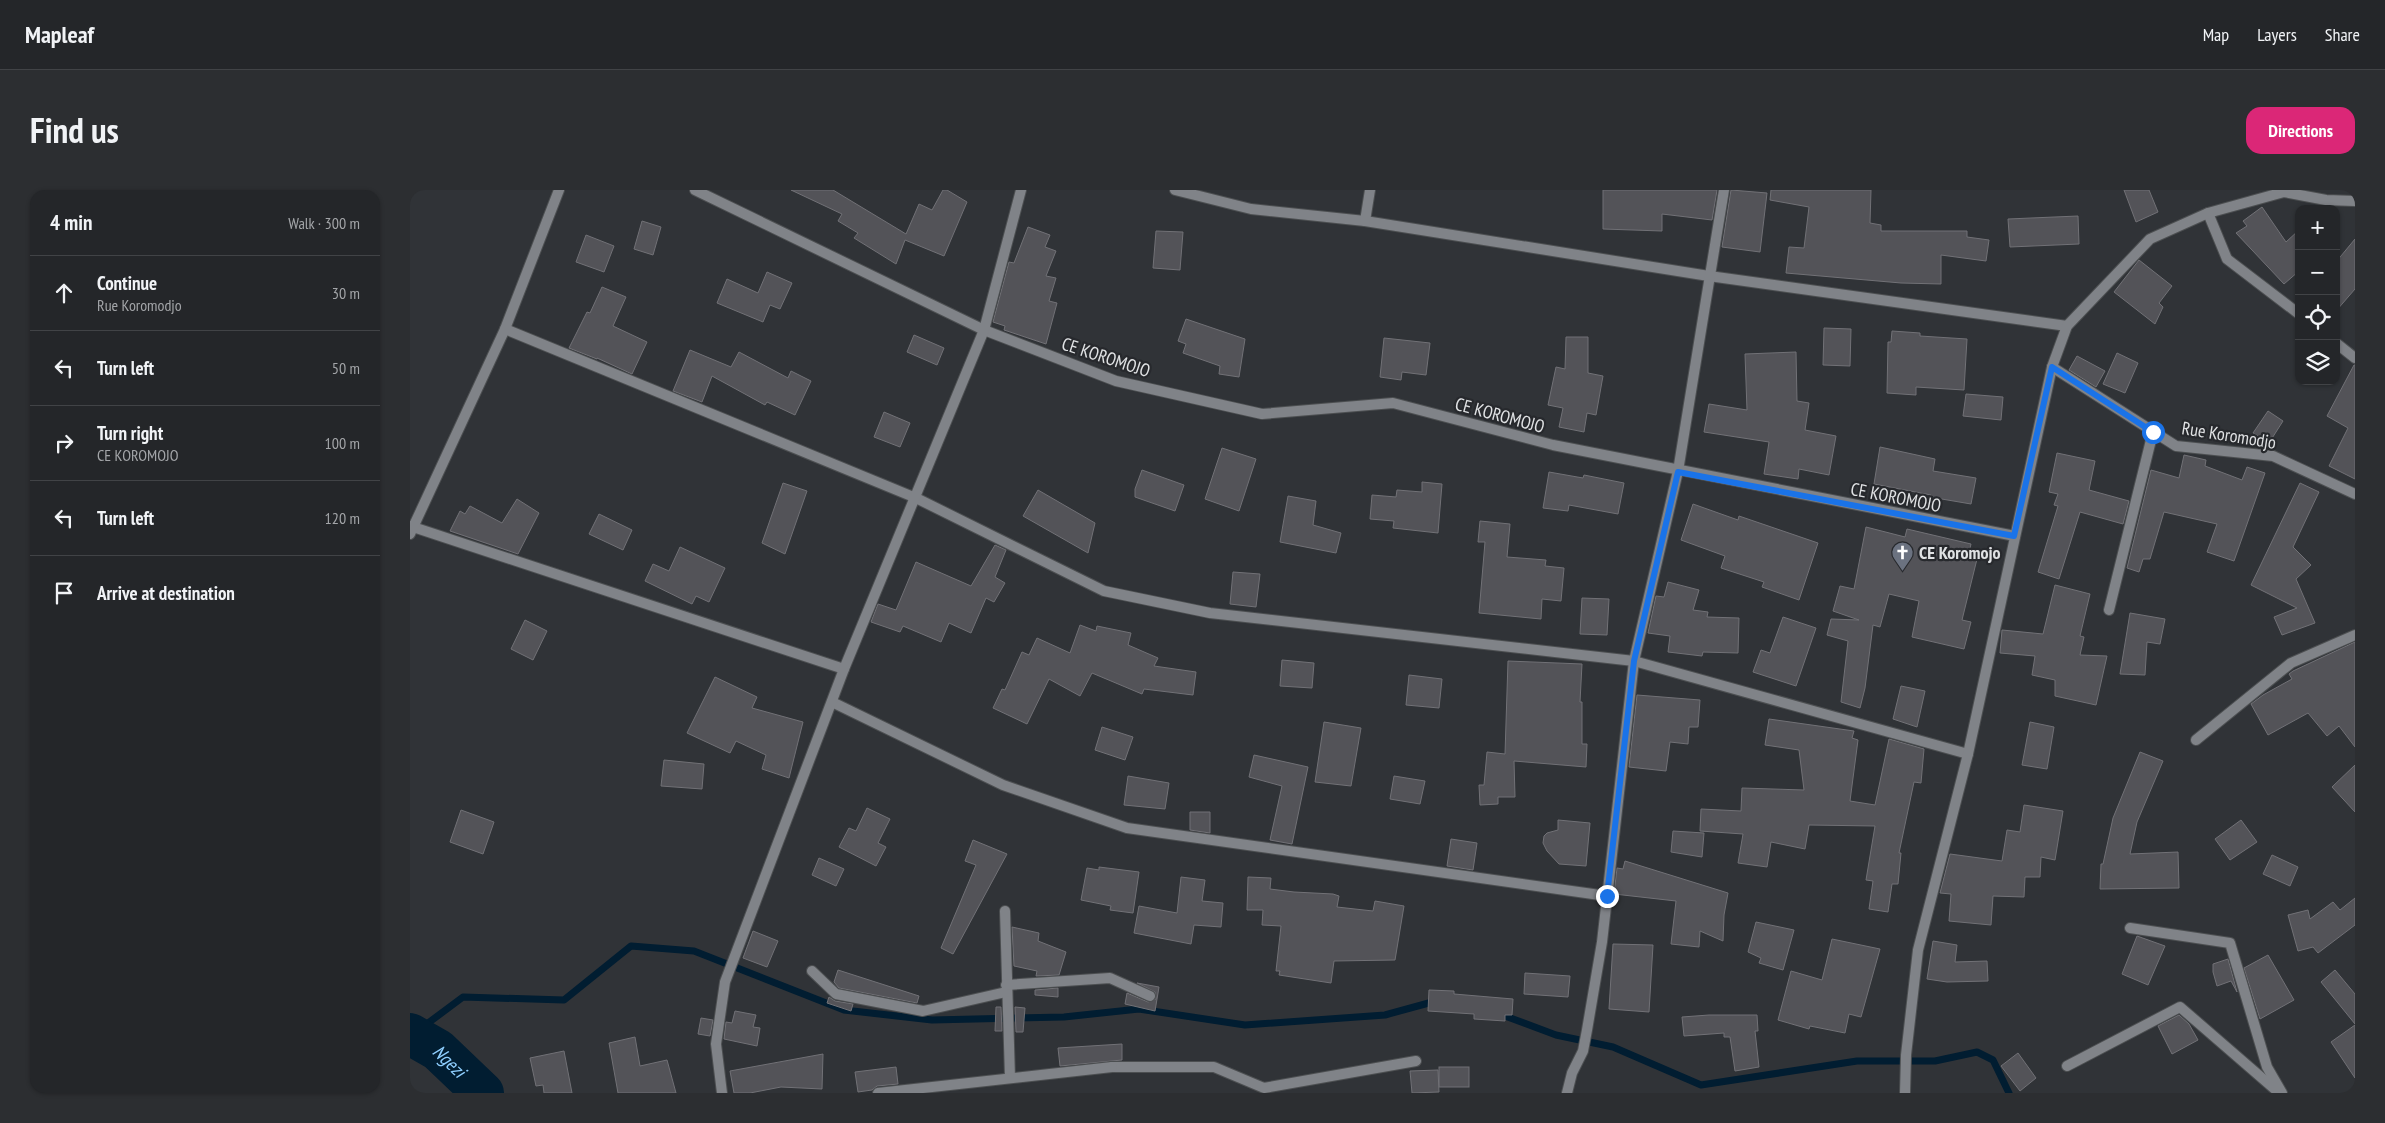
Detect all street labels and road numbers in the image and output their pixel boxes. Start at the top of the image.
street label: CE KOROMOJO [1059,332,1153,382]
street label: CE KOROMOJO [1453,392,1547,438]
street label: Rue Koromodjo [2180,416,2278,454]
street label: CE KOROMOJO [1849,477,1943,517]

